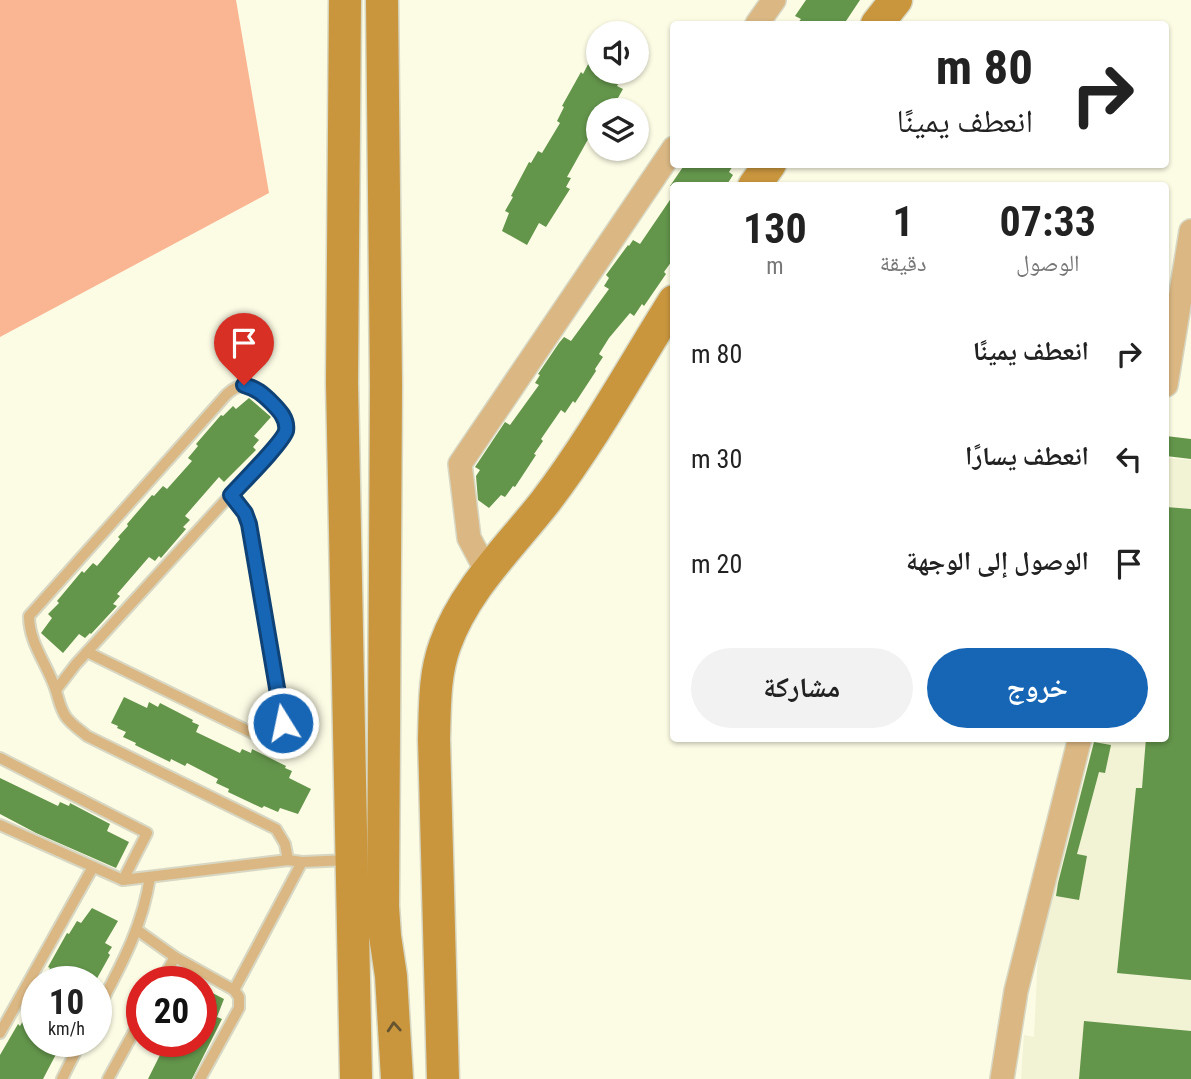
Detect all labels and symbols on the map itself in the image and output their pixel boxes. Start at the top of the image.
pin [214,313,274,385]
position arrow [246,686,320,760]
speed limit sign: 20 [126,966,217,1057]
one-way arrow [387,1022,402,1033]

